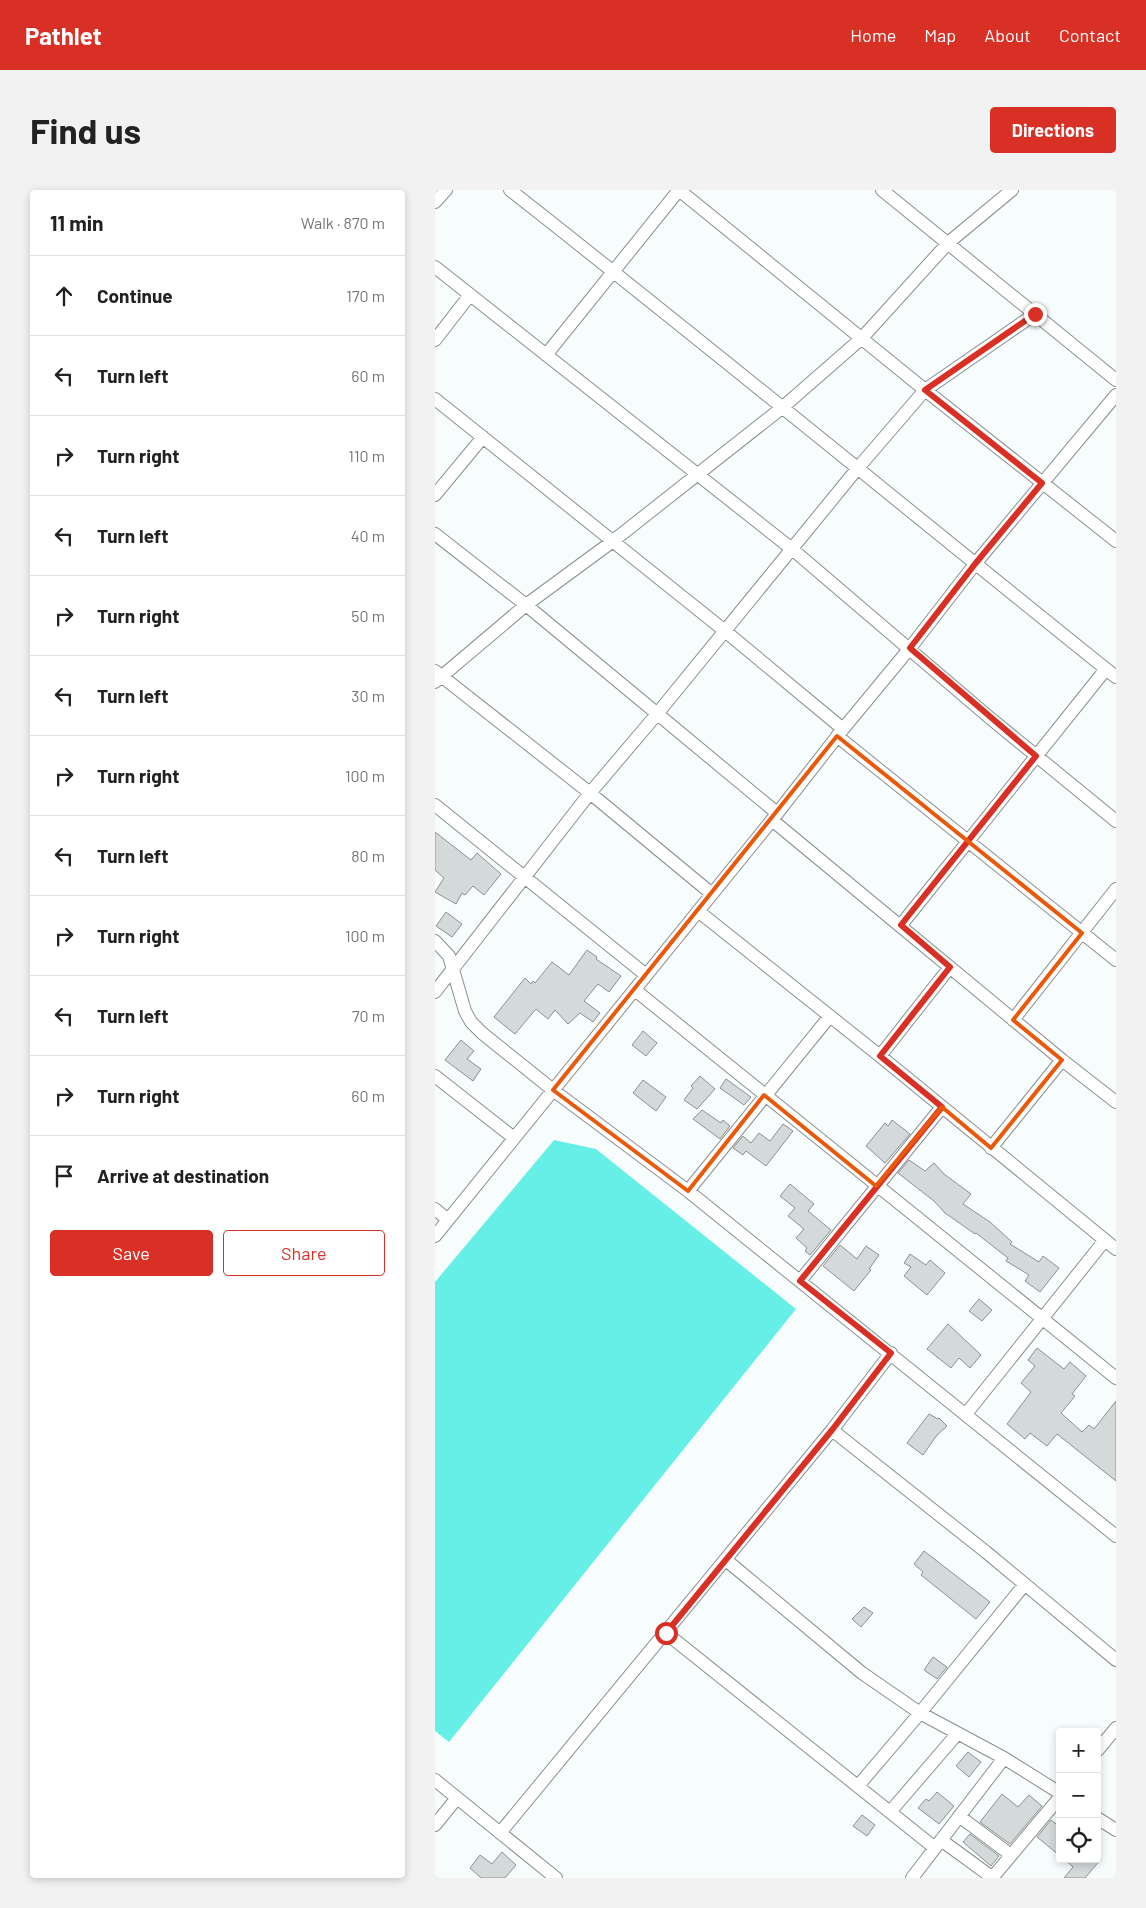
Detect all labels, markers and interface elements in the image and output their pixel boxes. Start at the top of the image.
text: Pathlet [25,21,102,50]
text: Home [850,24,896,46]
text: Map [924,24,956,46]
text: About [984,24,1031,46]
text: Contact [1059,24,1121,46]
button: Directions [990,107,1116,153]
text: Find us [30,109,141,151]
text: 11 min [50,210,104,235]
text: Walk · 870 m [301,213,385,232]
icon: ahead [50,282,78,310]
text: Continue [97,284,173,307]
text: 170 m [346,286,385,305]
route end [1024,303,1047,326]
icon: left [50,362,78,390]
text: Turn left [97,364,168,387]
text: 60 m [351,366,385,385]
icon: right [50,442,78,470]
text: Turn right [97,444,179,467]
text: 110 m [348,446,385,465]
icon: left [50,522,78,550]
text: Turn left [97,524,168,547]
text: 40 m [351,526,385,545]
icon: right [50,602,78,630]
text: Turn right [97,604,179,627]
text: 50 m [351,606,385,625]
icon: left [50,682,78,710]
text: Turn left [97,684,168,707]
text: 30 m [351,686,385,705]
icon: right [50,762,78,790]
text: Turn right [97,764,179,787]
text: 100 m [345,766,385,785]
icon: left [50,842,78,870]
text: Turn left [97,844,168,867]
text: 80 m [351,846,385,865]
icon: right [50,922,78,950]
text: Turn right [97,924,179,947]
text: 100 m [345,926,385,945]
icon: left [50,1002,78,1030]
text: Turn left [97,1004,168,1027]
text: 70 m [352,1006,385,1025]
icon: right [50,1082,78,1110]
text: Turn right [97,1084,179,1107]
text: 60 m [351,1086,385,1105]
icon: arrive [50,1162,78,1190]
text: Arrive at destination [97,1164,269,1187]
button: Save [50,1230,213,1276]
button: Share [223,1230,385,1276]
route start [655,1622,678,1645]
map controls [1056,1728,1101,1863]
button: + [1056,1728,1101,1773]
button: − [1056,1773,1101,1818]
button: locate [1056,1818,1101,1863]

